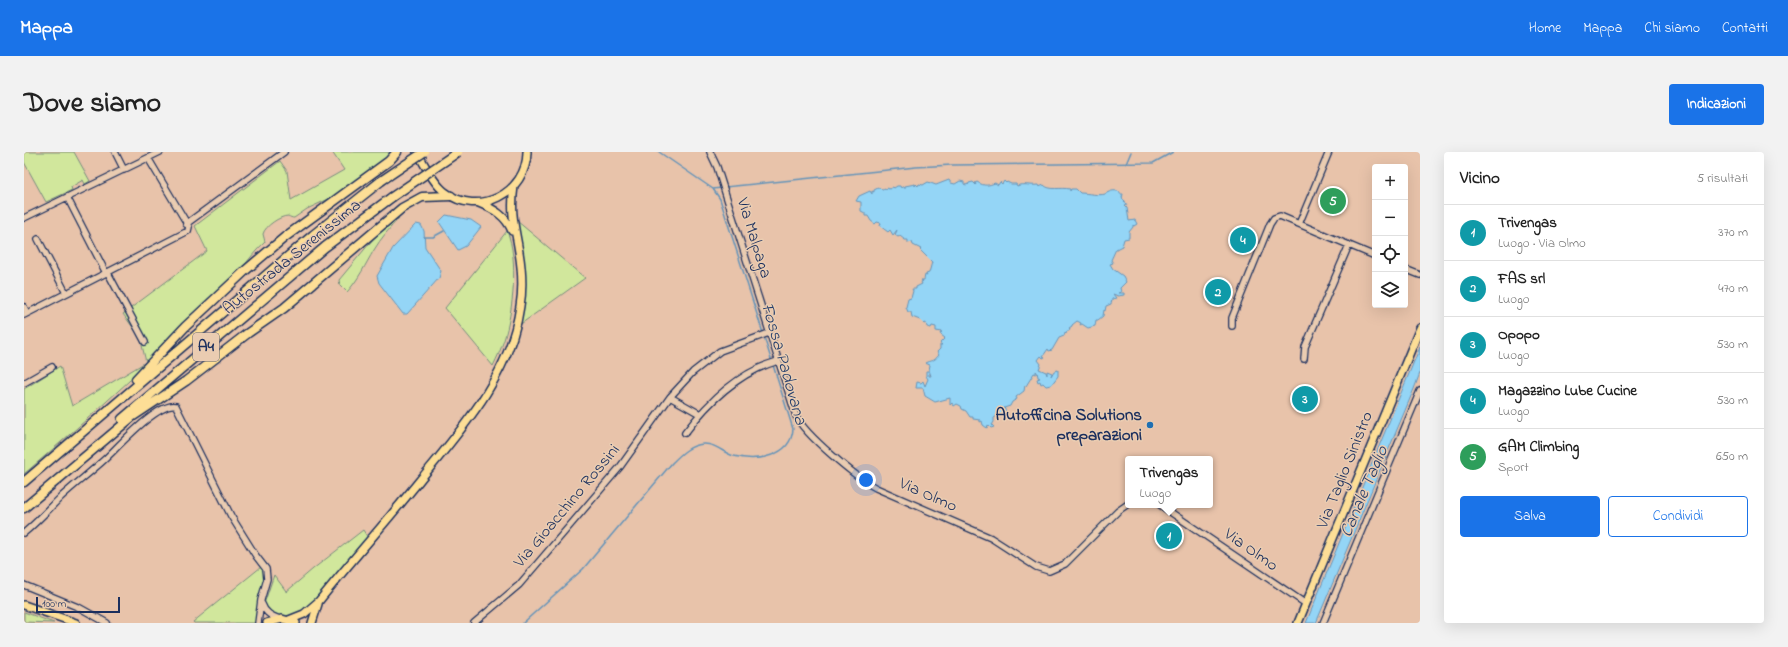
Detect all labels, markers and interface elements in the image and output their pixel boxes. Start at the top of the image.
text: Mappa [20,15,73,42]
text: Home [1529,18,1561,39]
text: Mappa [1583,18,1622,39]
text: Chi siamo [1644,18,1700,39]
text: Contatti [1722,18,1768,39]
text: Dove siamo [24,84,161,125]
button: Indicazioni [1669,84,1764,125]
map controls [1372,164,1408,308]
button: + [1372,164,1408,200]
text: Vicino [1460,166,1500,191]
text: 5 risultati [1697,169,1748,188]
pin: 5 [1320,186,1346,216]
street label: Autostrada Serenissima [217,193,367,321]
street label: Via Malpaga [728,194,778,282]
button: − [1372,200,1408,236]
text: Trivengas [1498,212,1557,234]
text: 1 [1471,223,1475,242]
text: 370 m [1718,223,1748,242]
pin: 4 [1230,225,1256,255]
text: Luogo · Via Olmo [1498,234,1586,253]
button: locate [1372,236,1408,272]
text: FAS srl [1498,268,1545,290]
button: layers [1372,272,1408,308]
pin: 2 [1205,277,1231,307]
text: 2 [1470,279,1476,298]
text: 470 m [1718,279,1748,298]
text: Luogo [1498,290,1530,309]
water label: Fossa Padovana [753,300,813,428]
text: Opopo [1498,324,1540,346]
road number: A4 [193,333,219,361]
text: 3 [1470,335,1476,354]
text: 530 m [1716,335,1748,354]
text: Luogo [1498,346,1530,365]
text: Magazzino Lube Cucine [1498,380,1637,402]
pin: 3 [1292,384,1318,414]
text: 4 [1470,391,1476,410]
text: 530 m [1716,391,1748,410]
text: Luogo [1498,402,1530,421]
place label: Autofficina Solutions preparazioni [995,403,1142,448]
street label: Via Taglio Sinistro [1310,408,1382,534]
marker: Autofficina Solutions preparazioni [1145,420,1155,430]
text: GAM Climbing [1498,436,1579,458]
street label: Via Gioacchino Rossini [507,439,626,574]
water label: Canale Taglio [1334,442,1396,542]
text: 5 [1469,447,1477,466]
text: 650 m [1716,447,1748,466]
popup [1125,456,1213,508]
text: Sport [1498,458,1529,477]
text: Trivengas [1140,462,1198,484]
your location [856,470,876,490]
street label: Via Olmo [894,471,961,519]
text: Luogo [1140,484,1171,503]
button: Salva [1460,496,1600,537]
button: Condividi [1608,496,1748,537]
pin: 1 [1156,521,1182,551]
street label: Via Olmo [1218,522,1283,578]
scale bar [36,595,120,614]
text: 100 m [42,596,66,612]

